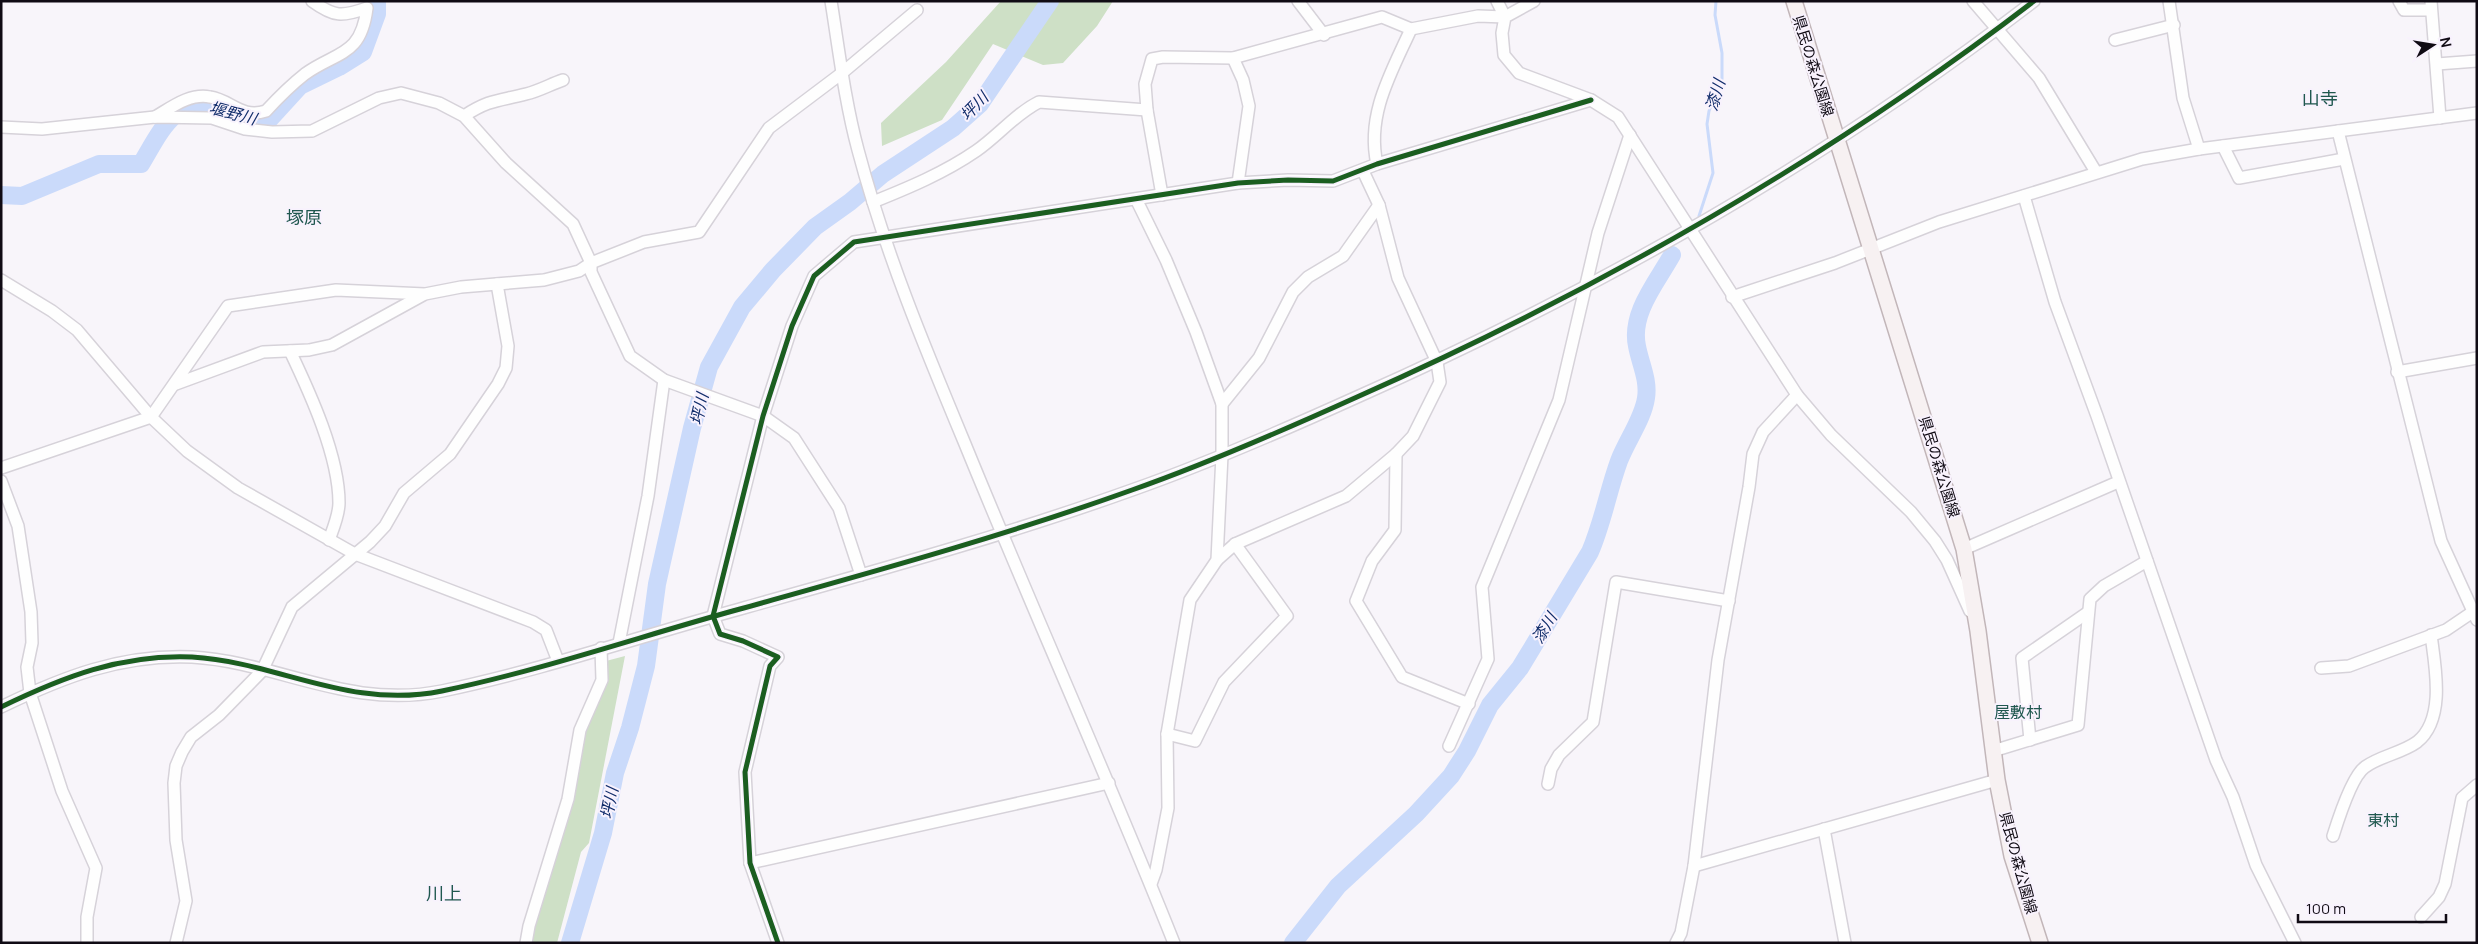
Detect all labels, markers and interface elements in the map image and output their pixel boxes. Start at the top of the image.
street label: 県民の森公園線 [1788,13,1839,119]
north arrow [2408,20,2458,70]
text: N [2436,35,2457,49]
water label: 漆川 [1700,75,1731,113]
water label: 坪川 [955,85,994,125]
district label: 山寺 [2302,86,2338,110]
water label: 堰野川 [207,96,261,130]
district label: 塚原 [286,205,322,229]
water label: 坪川 [685,389,714,427]
street label: 県民の森公園線 [1914,414,1965,520]
water label: 漆川 [1526,607,1563,647]
district label: 屋敷村 [1994,701,2042,723]
water label: 坪川 [595,783,623,821]
street label: 県民の森公園線 [1995,809,2042,916]
district label: 東村 [2367,809,2399,831]
district label: 川上 [426,881,462,905]
scale bar [2298,892,2446,924]
text: 100 m [2306,898,2346,919]

